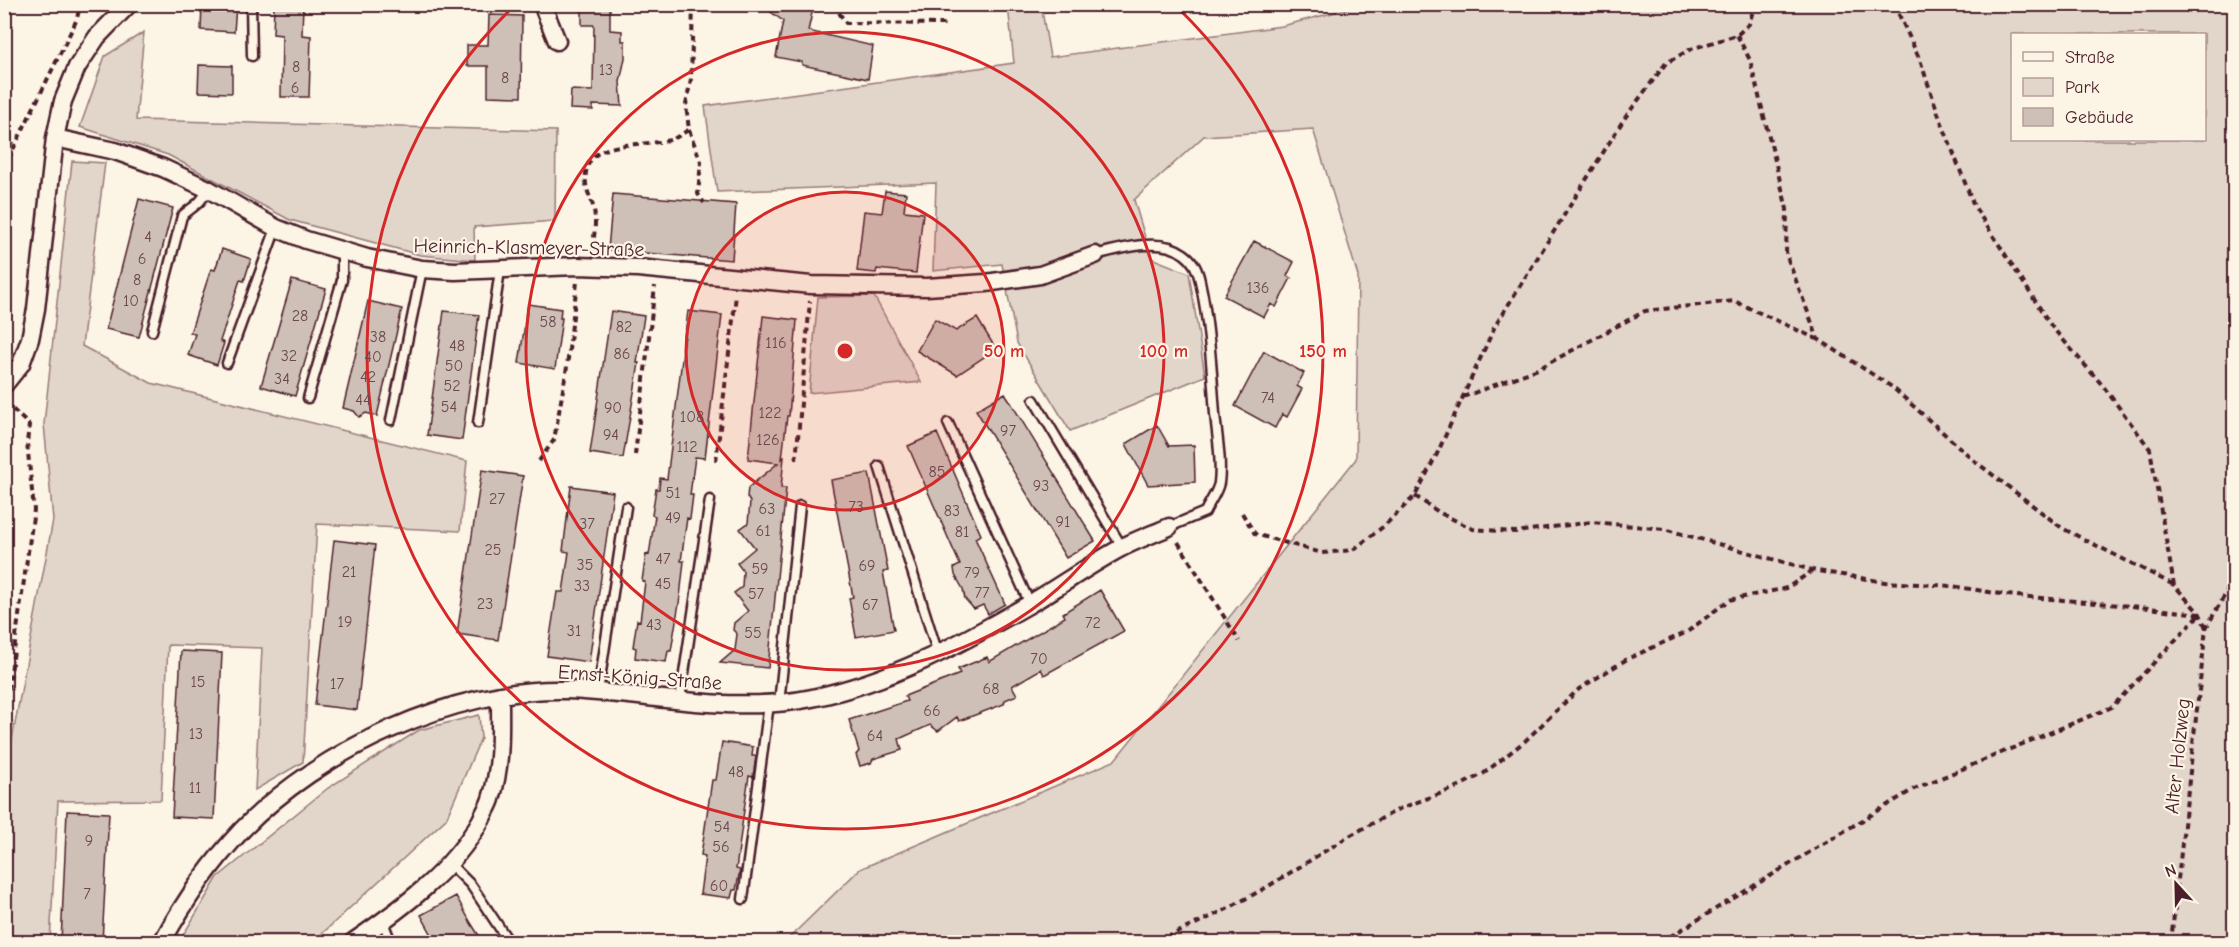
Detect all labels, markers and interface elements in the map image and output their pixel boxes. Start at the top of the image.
legend [2011,33,2206,141]
text: Straße [2065,47,2115,68]
house number: 8 [292,58,300,76]
house number: 13 [599,61,613,79]
house number: 8 [501,69,509,87]
text: Park [2065,77,2100,98]
house number: 6 [291,79,299,97]
text: Gebäude [2065,107,2134,128]
house number: 4 [144,228,152,246]
street label: Heinrich-Klasmeyer-Straße [413,234,645,261]
house number: 6 [138,250,146,268]
house number: 8 [133,271,141,289]
house number: 136 [1246,279,1270,297]
house number: 10 [123,292,139,310]
house number: 28 [292,307,308,325]
house number: 58 [540,313,556,331]
house number: 82 [616,318,632,336]
house number: 38 [370,328,386,346]
house number: 116 [765,334,787,352]
house number: 48 [449,337,465,355]
centre of rings [835,341,855,361]
text: 50 m [984,341,1024,362]
text: 100 m [1140,341,1188,362]
text: 150 m [1299,341,1347,362]
house number: 86 [614,345,630,363]
house number: 32 [281,347,297,365]
house number: 40 [364,348,382,366]
house number: 50 [445,357,463,375]
house number: 42 [360,368,376,386]
house number: 34 [274,370,290,388]
house number: 52 [443,377,461,395]
house number: 74 [1261,389,1275,407]
house number: 44 [355,391,371,409]
house number: 54 [441,398,457,416]
house number: 90 [604,399,622,417]
house number: 122 [758,404,782,422]
house number: 108 [680,408,704,426]
house number: 97 [1000,422,1016,440]
house number: 94 [603,426,619,444]
house number: 126 [756,431,780,449]
house number: 112 [676,438,698,456]
house number: 85 [929,463,945,481]
house number: 93 [1033,477,1049,495]
house number: 51 [665,484,681,502]
house number: 27 [489,490,505,508]
house number: 73 [848,498,864,516]
house number: 63 [759,500,775,518]
house number: 83 [944,502,960,520]
house number: 49 [665,509,681,527]
house number: 91 [1056,513,1070,531]
house number: 37 [579,515,595,533]
house number: 61 [755,522,771,540]
house number: 81 [955,523,969,541]
house number: 25 [484,541,502,559]
house number: 47 [655,550,671,568]
house number: 35 [577,556,593,574]
house number: 69 [858,557,876,575]
house number: 59 [751,560,769,578]
house number: 21 [342,563,356,581]
house number: 79 [964,564,980,582]
house number: 45 [655,575,671,593]
house number: 33 [574,577,590,595]
house number: 77 [974,584,990,602]
house number: 57 [748,585,765,603]
house number: 23 [477,595,493,613]
house number: 67 [862,596,879,614]
house number: 19 [338,613,352,631]
house number: 72 [1085,614,1101,632]
house number: 43 [646,616,662,634]
house number: 31 [567,622,581,640]
house number: 55 [744,624,762,642]
house number: 70 [1030,650,1048,668]
street label: Ernst-König-Straße [557,660,723,695]
house number: 15 [190,673,206,691]
house number: 17 [330,675,344,693]
house number: 68 [983,680,999,698]
street label: Alter Holzweg [2160,697,2195,815]
house number: 66 [923,702,941,720]
house number: 13 [189,725,203,743]
house number: 64 [867,727,883,745]
house number: 48 [728,763,744,781]
house number: 11 [189,779,201,797]
house number: 54 [714,818,730,836]
house number: 9 [85,832,93,850]
house number: 56 [712,838,730,856]
north arrow [2146,854,2206,914]
text: N [2163,861,2179,881]
house number: 60 [710,877,728,895]
house number: 7 [83,885,91,903]

